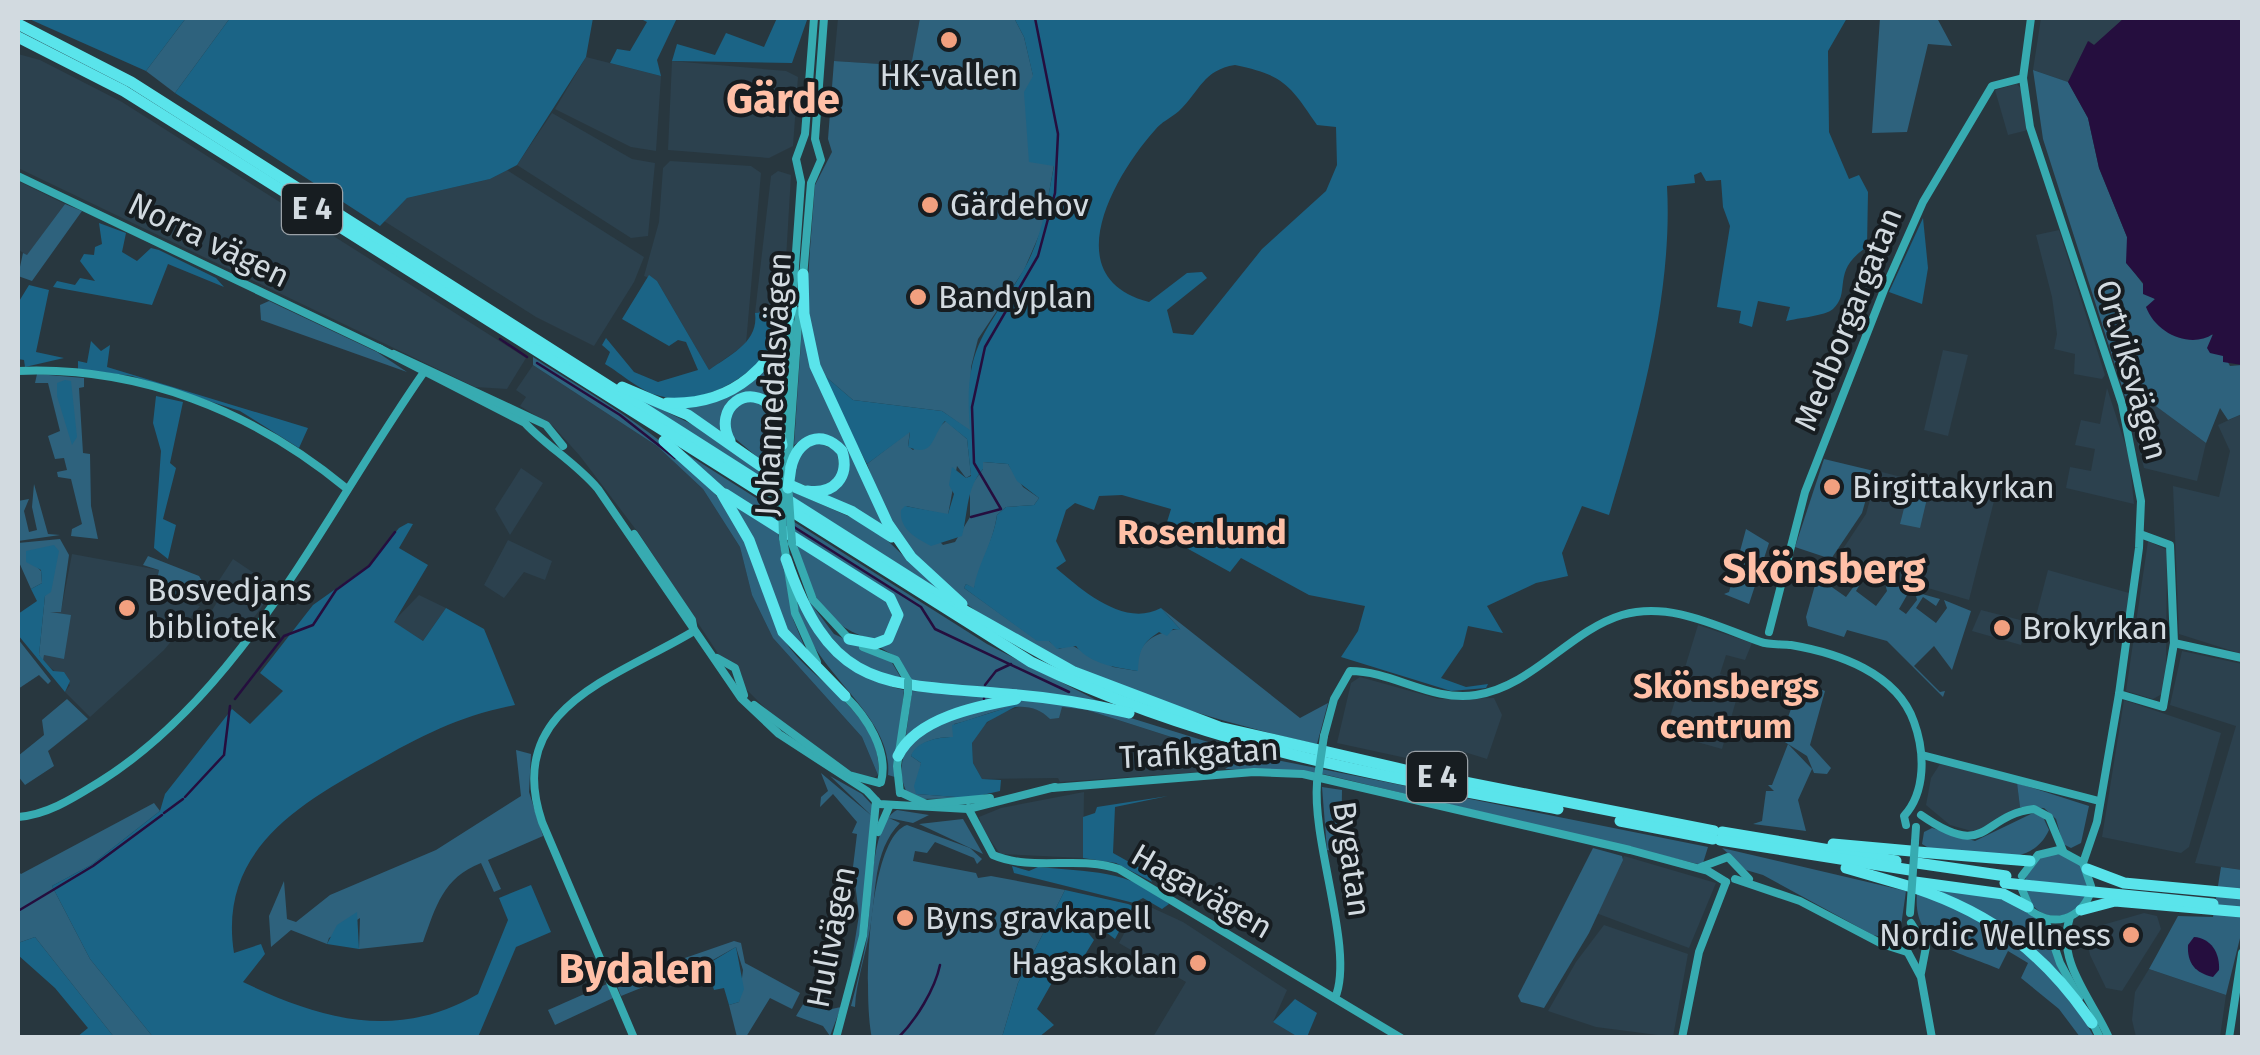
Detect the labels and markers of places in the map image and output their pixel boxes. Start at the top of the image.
marker: HK-vallen [938,29,960,51]
place label: HK-vallen [879,56,1019,94]
place label: Gärdehov [950,186,1089,224]
marker: Gärdehov [919,194,941,216]
place label: Bandyplan [938,278,1093,316]
marker: Bandyplan [907,286,929,308]
place label: Birgittakyrkan [1852,468,2055,506]
marker: Birgittakyrkan [1821,476,1843,498]
place label: Bosvedjans bibliotek [147,571,312,646]
marker: Bosvedjans bibliotek [116,597,138,619]
place label: Brokyrkan [2022,609,2168,647]
marker: Brokyrkan [1991,617,2013,639]
place label: Byns gravkapell [925,899,1151,937]
marker: Byns gravkapell [894,907,916,929]
place label: Nordic Wellness [1879,916,2111,954]
marker: Nordic Wellness [2120,924,2142,946]
place label: Hagaskolan [1011,944,1178,982]
marker: Hagaskolan [1187,952,1209,974]

